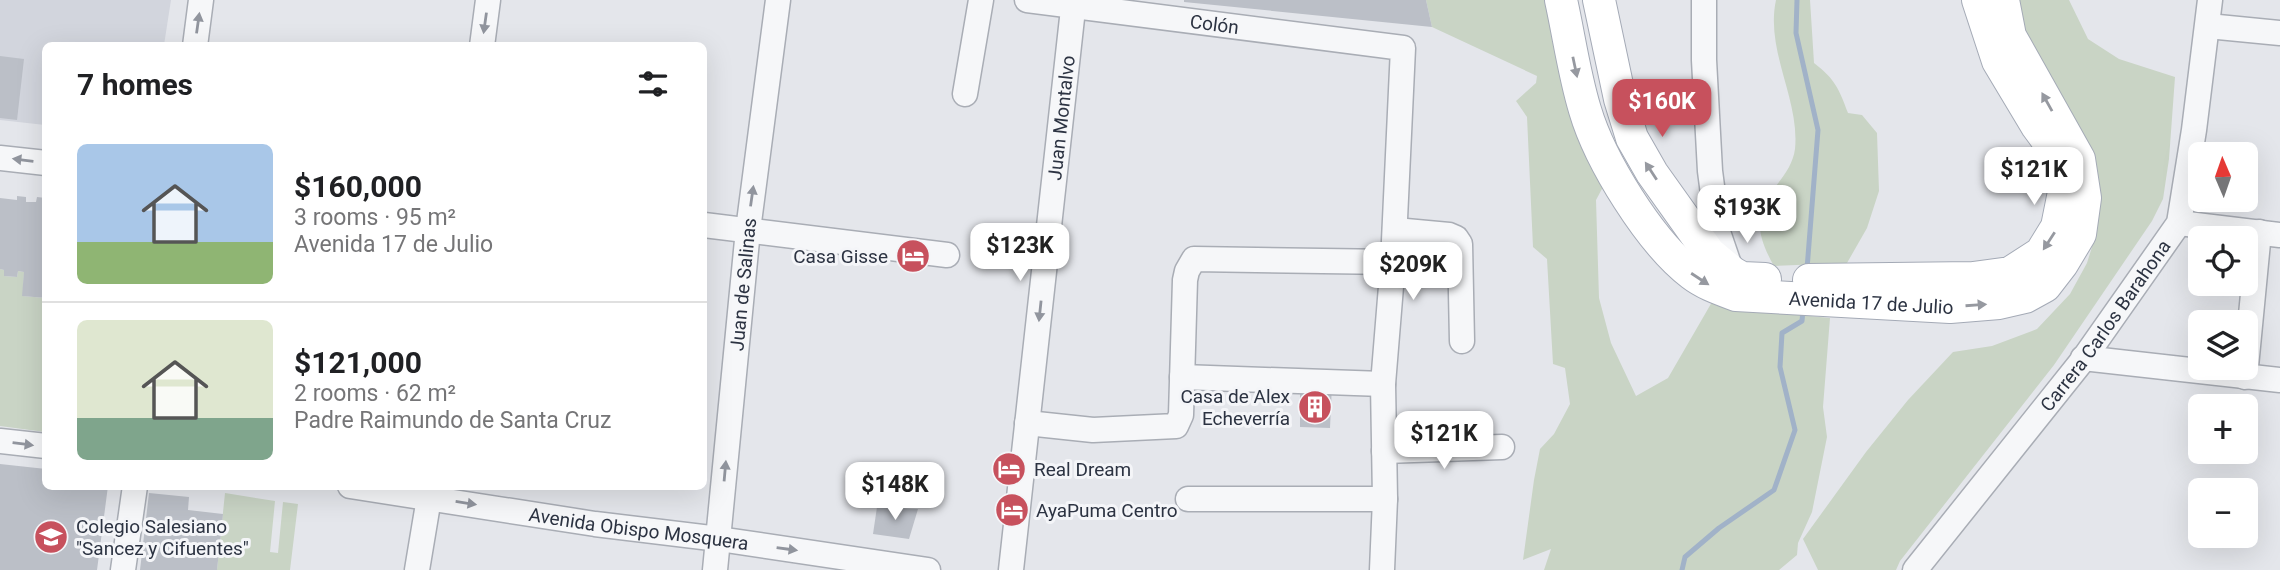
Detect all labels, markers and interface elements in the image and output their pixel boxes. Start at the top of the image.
street label: Colón [1189,9,1240,38]
one-way arrow [193,12,204,34]
one-way arrow [480,12,491,34]
street label: Juan Montalvo [1043,54,1079,181]
one-way arrow [1570,56,1581,78]
icon: filters [634,65,672,103]
text: 7 homes [77,67,193,102]
pin: $160K [1613,80,1711,139]
text: $160K [1628,88,1696,115]
one-way arrow [2042,91,2054,111]
north arrow [2188,142,2258,212]
map controls [2188,142,2258,548]
pin: $121K [1985,148,2083,207]
one-way arrow [12,155,34,166]
text: $121K [2000,156,2068,183]
one-way arrow [1645,161,1658,181]
text: $160,000 [294,169,422,204]
icon: home [133,172,217,256]
one-way arrow [747,185,758,207]
pin: $193K [1698,186,1796,245]
text: $193K [1713,194,1781,221]
text: 3 rooms · 95 m² [294,204,456,231]
street label: Juan de Salinas [725,216,761,352]
pin: $123K [971,224,1069,283]
button: locate [2188,226,2258,296]
text: Avenida 17 de Julio [294,231,493,258]
one-way arrow [2043,231,2056,250]
text: $123K [986,232,1054,259]
street label: Carrera Carlos Barahona [2035,235,2175,416]
hotel icon: Casa Gisse [894,237,932,275]
pin: $209K [1364,243,1462,302]
place label: Casa Gisse [793,245,888,268]
text: $209K [1379,251,1447,278]
one-way arrow [1691,272,1709,286]
street label: Avenida 17 de Julio [1788,286,1954,319]
one-way arrow [1966,299,1988,310]
one-way arrow [1034,301,1045,323]
button: layers [2188,310,2258,380]
text: $121,000 [294,345,422,380]
icon: home [133,348,217,432]
text: 2 rooms · 62 m² [294,380,456,407]
place label: Casa de Alex Echeverría [1180,385,1291,430]
building icon: Casa de Alex Echeverría [1296,388,1334,426]
button: + [2188,394,2258,464]
text: Padre Raimundo de Santa Cruz [294,407,611,434]
pin: $121K [1395,412,1493,471]
text: $121K [1410,420,1478,447]
one-way arrow [12,438,34,449]
hotel icon: Real Dream [990,450,1028,488]
place label: Real Dream [1034,458,1131,481]
one-way arrow [720,460,731,482]
pin: $148K [846,462,944,522]
text: $148K [861,471,929,498]
button: − [2188,478,2258,548]
hotel icon: AyaPuma Centro [993,491,1031,529]
one-way arrow [455,498,477,509]
place label: AyaPuma Centro [1036,499,1178,522]
street label: Avenida Obispo Mosquera [527,502,750,555]
place label: Colegio Salesiano "Sancez y Cifuentes" [76,515,249,560]
school or university icon: Colegio Salesiano "Sancez y Cifuentes" [32,518,70,556]
one-way arrow [776,544,798,555]

